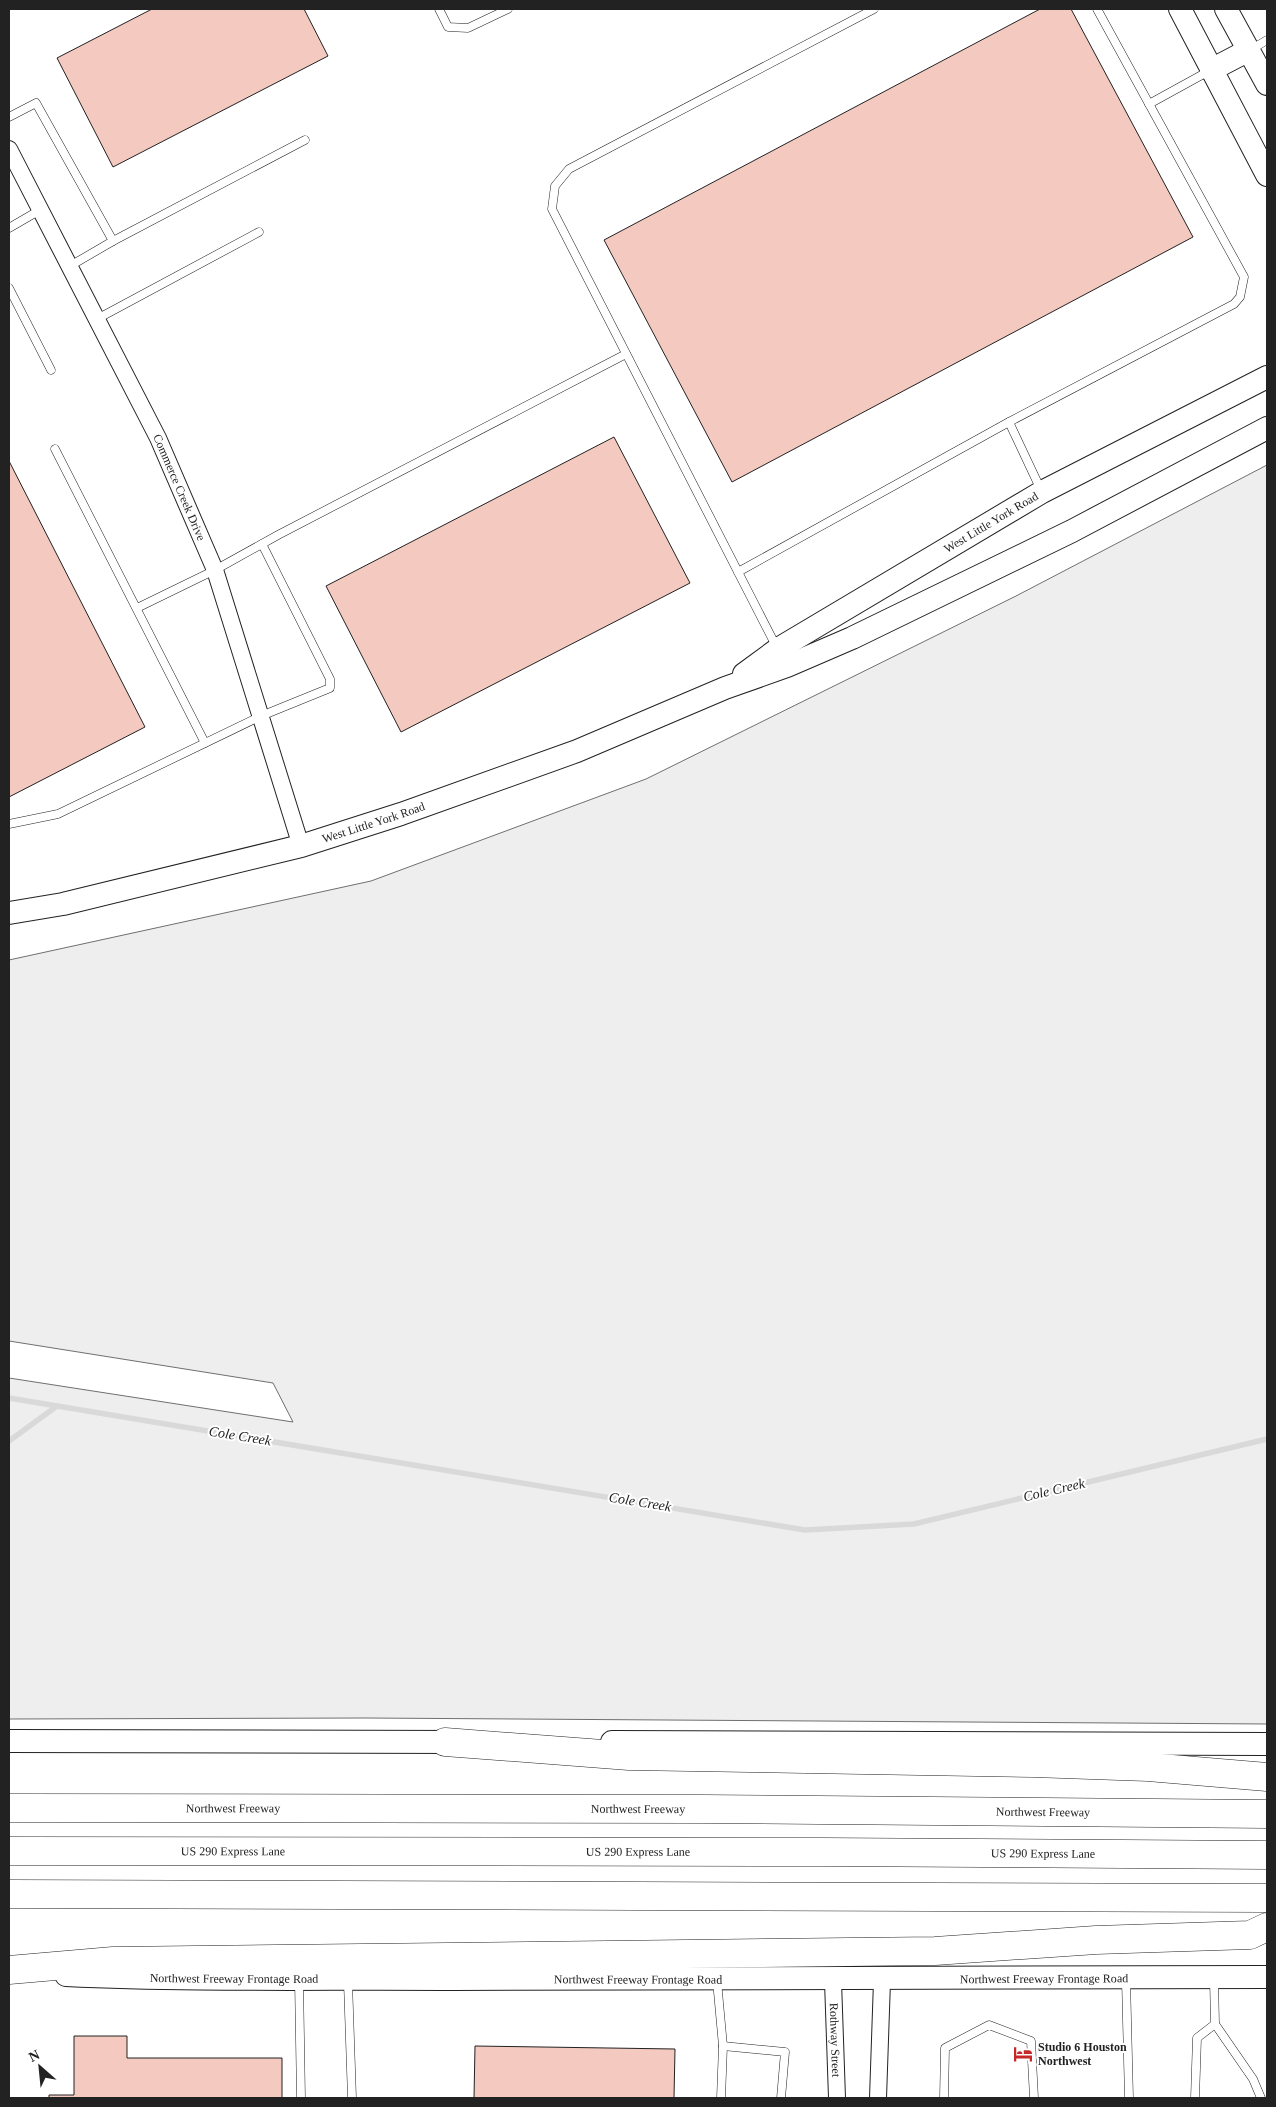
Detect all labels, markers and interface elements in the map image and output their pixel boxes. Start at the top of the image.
street label: Commerce Creek Drive [150,432,209,543]
street label: West Little York Road [941,489,1041,556]
street label: West Little York Road [321,799,427,846]
water label: Cole Creek [208,1424,273,1448]
water label: Cole Creek [1022,1475,1087,1504]
water label: Cole Creek [608,1490,673,1514]
street label: Northwest Freeway [186,1801,280,1815]
street label: Northwest Freeway [591,1802,685,1816]
street label: Northwest Freeway [996,1805,1090,1819]
street label: US 290 Express Lane [181,1844,285,1858]
street label: US 290 Express Lane [586,1845,690,1859]
street label: US 290 Express Lane [991,1846,1095,1861]
street label: Northwest Freeway Frontage Road [150,1971,318,1986]
street label: Northwest Freeway Frontage Road [960,1971,1128,1986]
street label: Northwest Freeway Frontage Road [554,1972,722,1987]
street label: Rothway Street [827,2003,843,2078]
place label: Studio 6 Houston Northwest [1038,2040,1127,2068]
north arrow [15,2042,65,2092]
hotel icon: Studio 6 Houston Northwest [1012,2043,1034,2065]
text: N [26,2047,42,2065]

